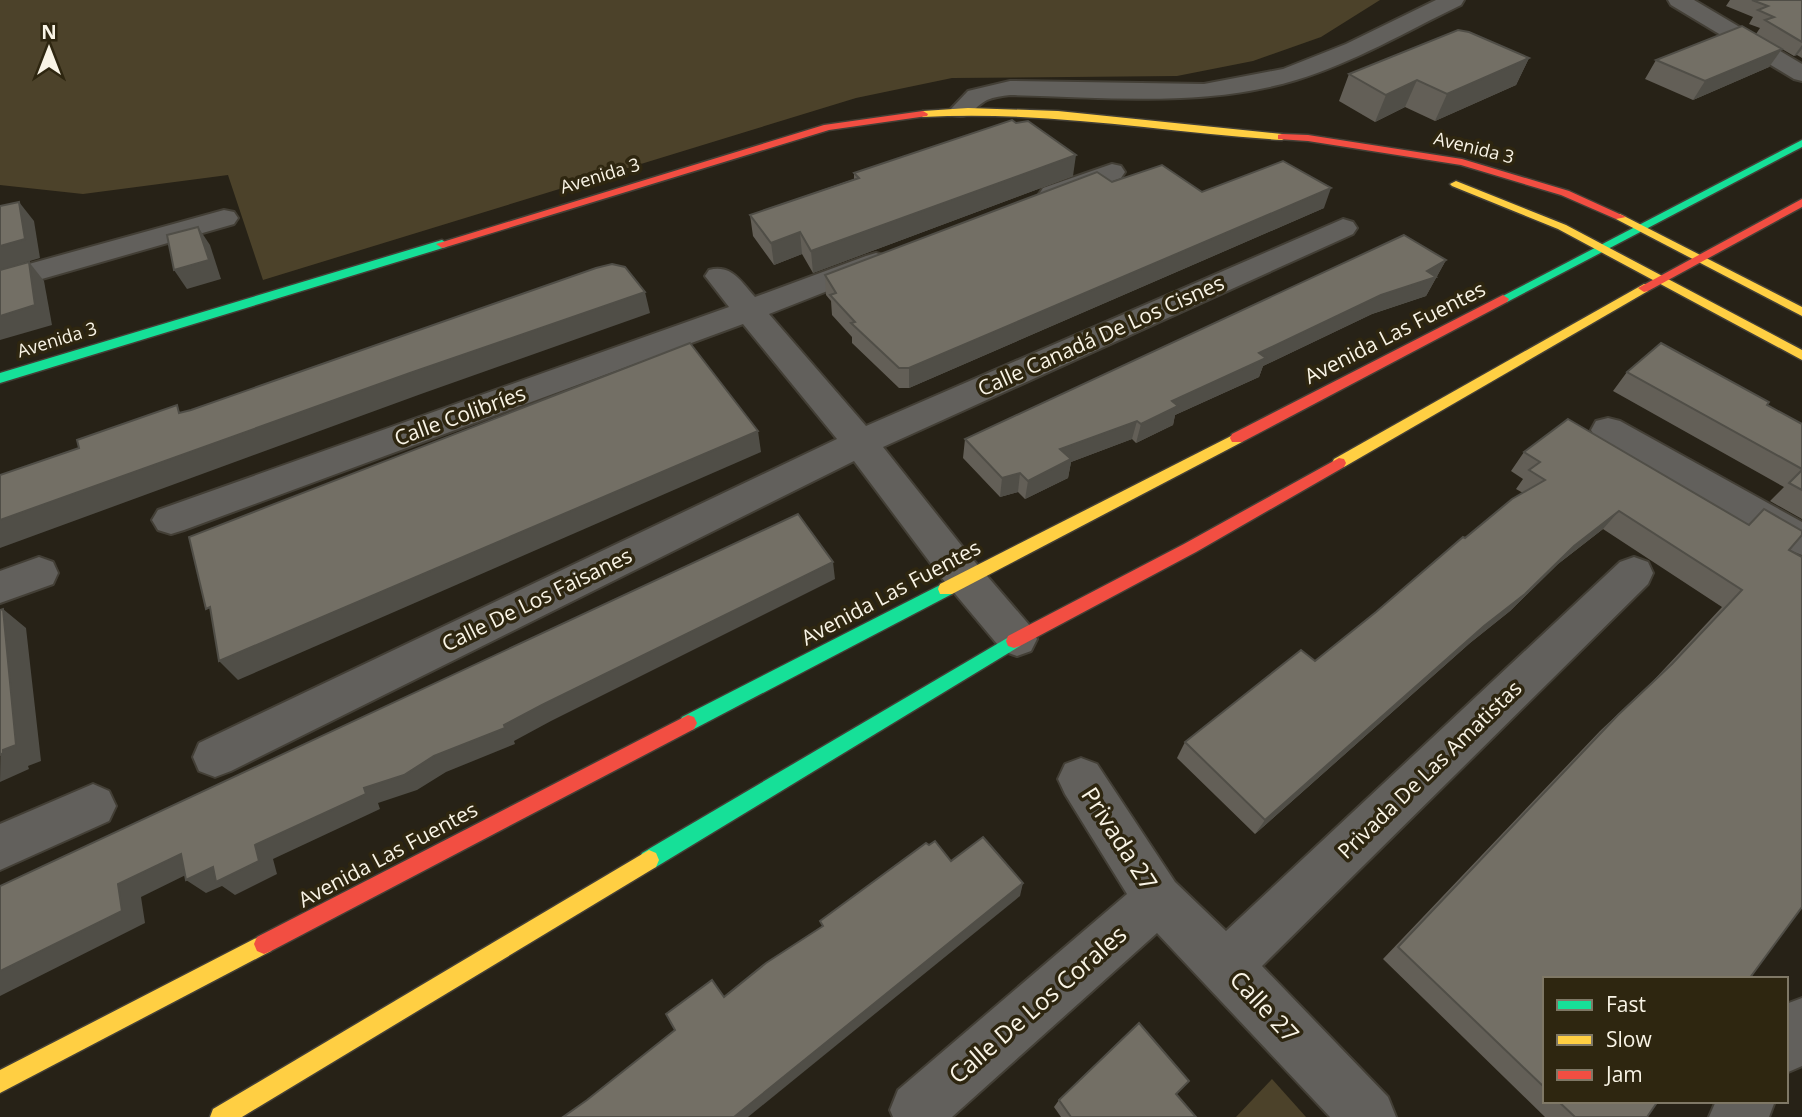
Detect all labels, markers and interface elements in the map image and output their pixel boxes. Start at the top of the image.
north arrow [14,14,84,84]
text: N [41,19,57,45]
street label: Avenida 3 [1432,125,1517,169]
street label: Avenida 3 [557,152,642,199]
street label: Calle Canadá De Los Cisnes [973,268,1228,402]
street label: Avenida Las Fuentes [1299,274,1490,390]
street label: Avenida 3 [14,316,99,363]
street label: Calle Colibríes [390,378,529,452]
street label: Avenida Las Fuentes [796,533,985,651]
street label: Calle De Los Faisanes [437,541,636,657]
street label: Privada De Las Amatistas [1331,674,1527,865]
street label: Privada 27 [1074,780,1166,896]
street label: Avenida Las Fuentes [293,795,482,913]
street label: Calle De Los Corales [941,917,1133,1090]
street label: Calle 27 [1223,963,1307,1049]
legend [1543,977,1788,1103]
text: Fast [1606,990,1646,1018]
text: Slow [1606,1025,1652,1053]
text: Jam [1604,1060,1643,1088]

